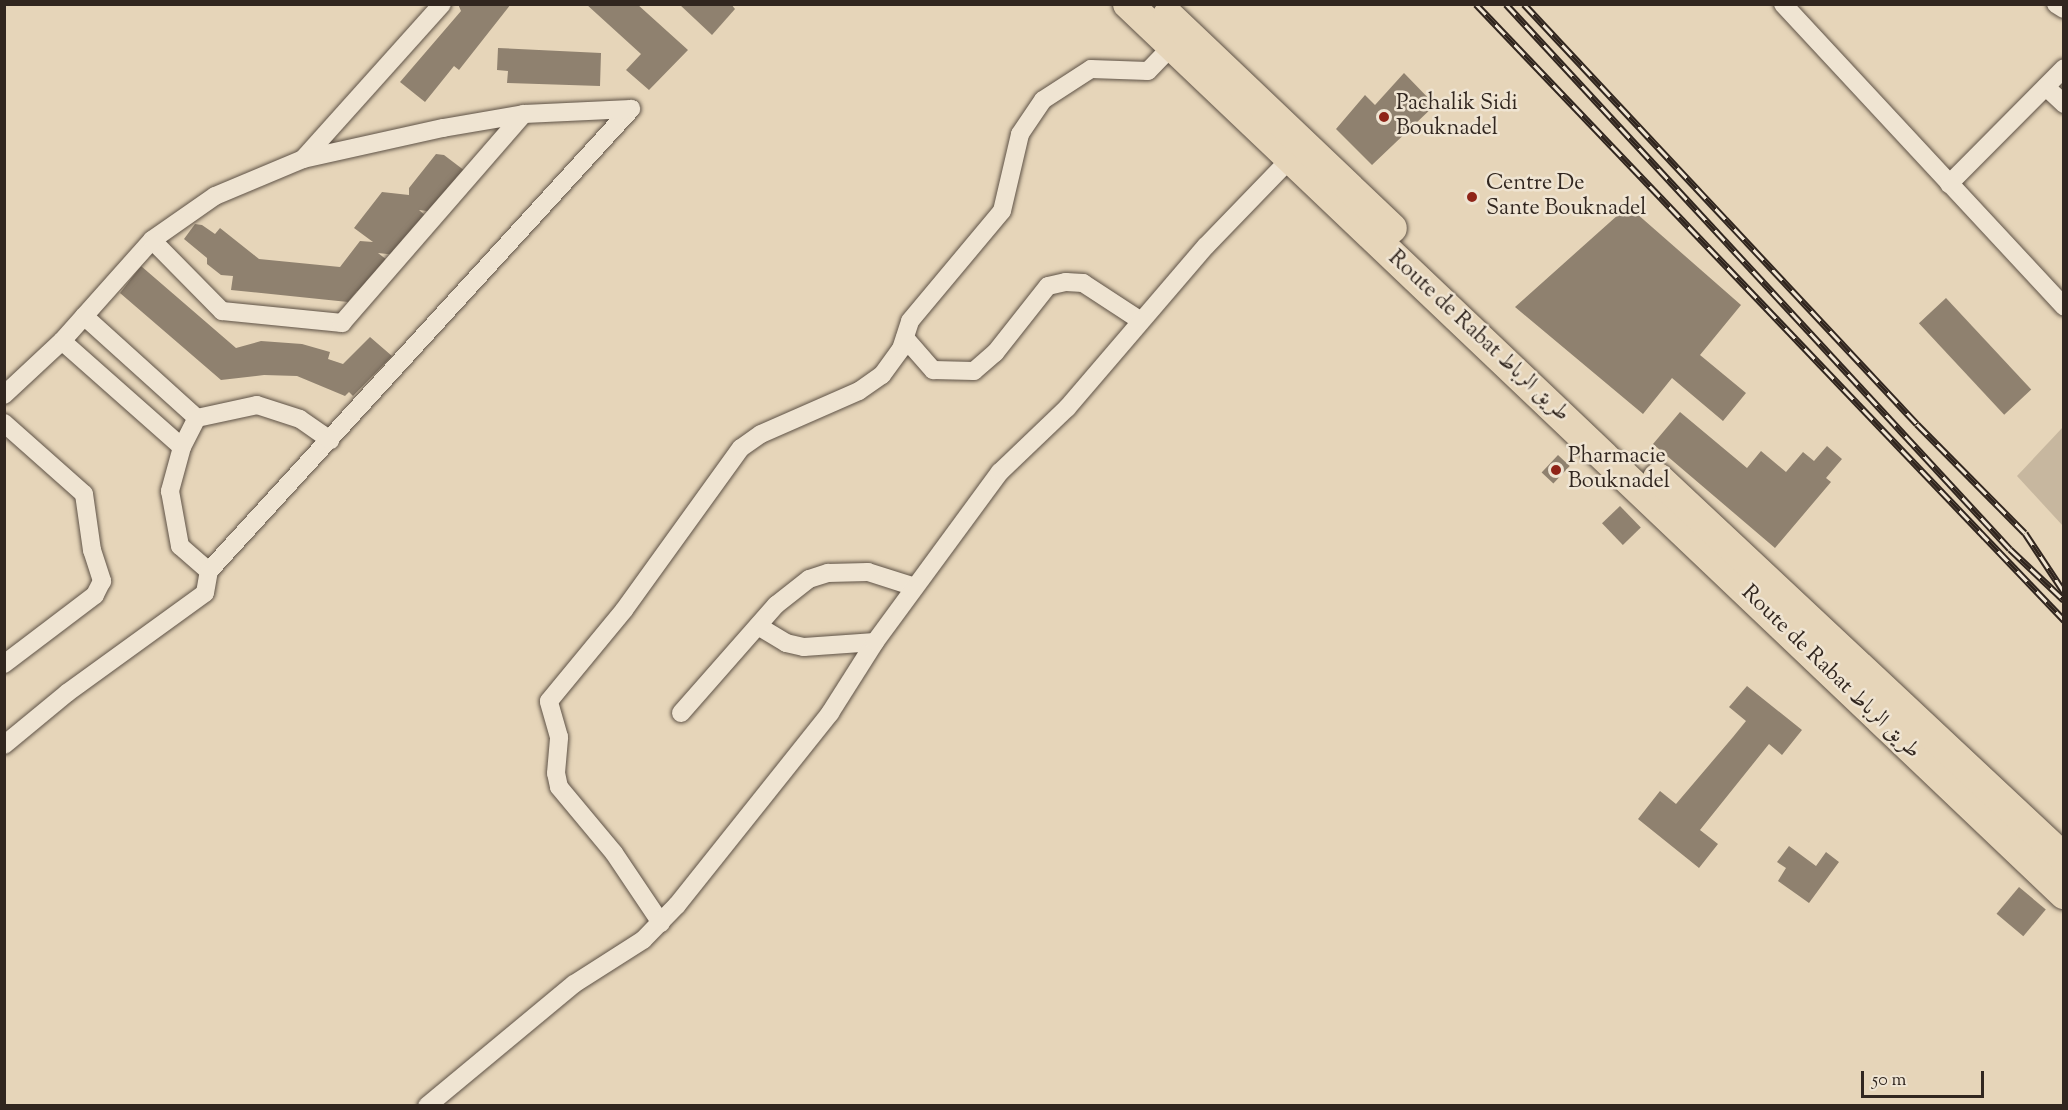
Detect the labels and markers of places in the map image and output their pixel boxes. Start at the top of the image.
place label: Pachalik Sidi Bouknadel [1396,91,1518,142]
marker: Pachalik Sidi Bouknadel [1377,110,1391,124]
place label: Centre De Sante Bouknadel [1486,171,1646,222]
marker: Centre De Sante Bouknadel [1463,188,1481,206]
place label: Pharmacie Bouknadel [1568,444,1670,496]
marker: Pharmacie Bouknadel [1549,463,1563,477]

